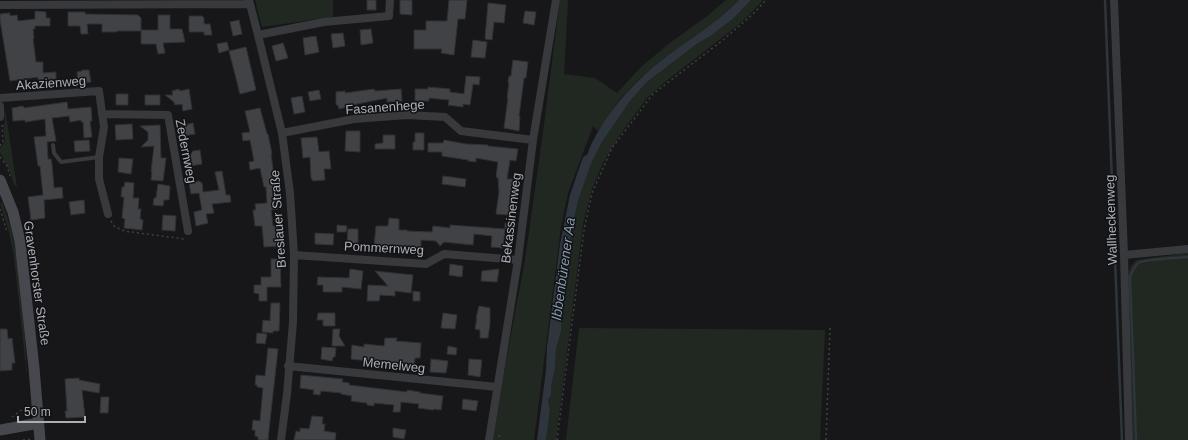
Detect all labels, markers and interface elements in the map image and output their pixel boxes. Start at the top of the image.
street label: Akazienweg [16,73,86,93]
street label: Fasanenhege [345,97,425,117]
street label: Zedernweg [172,118,200,184]
street label: Breslauer Straße [267,169,289,269]
street label: Bekassinenweg [498,172,524,264]
street label: Wallheckenweg [1102,174,1120,266]
water label: Ibbenbürener Aa [548,216,578,322]
street label: Gravenhorster Straße [21,220,53,346]
street label: Pommernweg [344,238,424,258]
street label: Memelweg [362,354,426,376]
scale bar [18,398,85,424]
text: 50 m [24,405,51,419]

